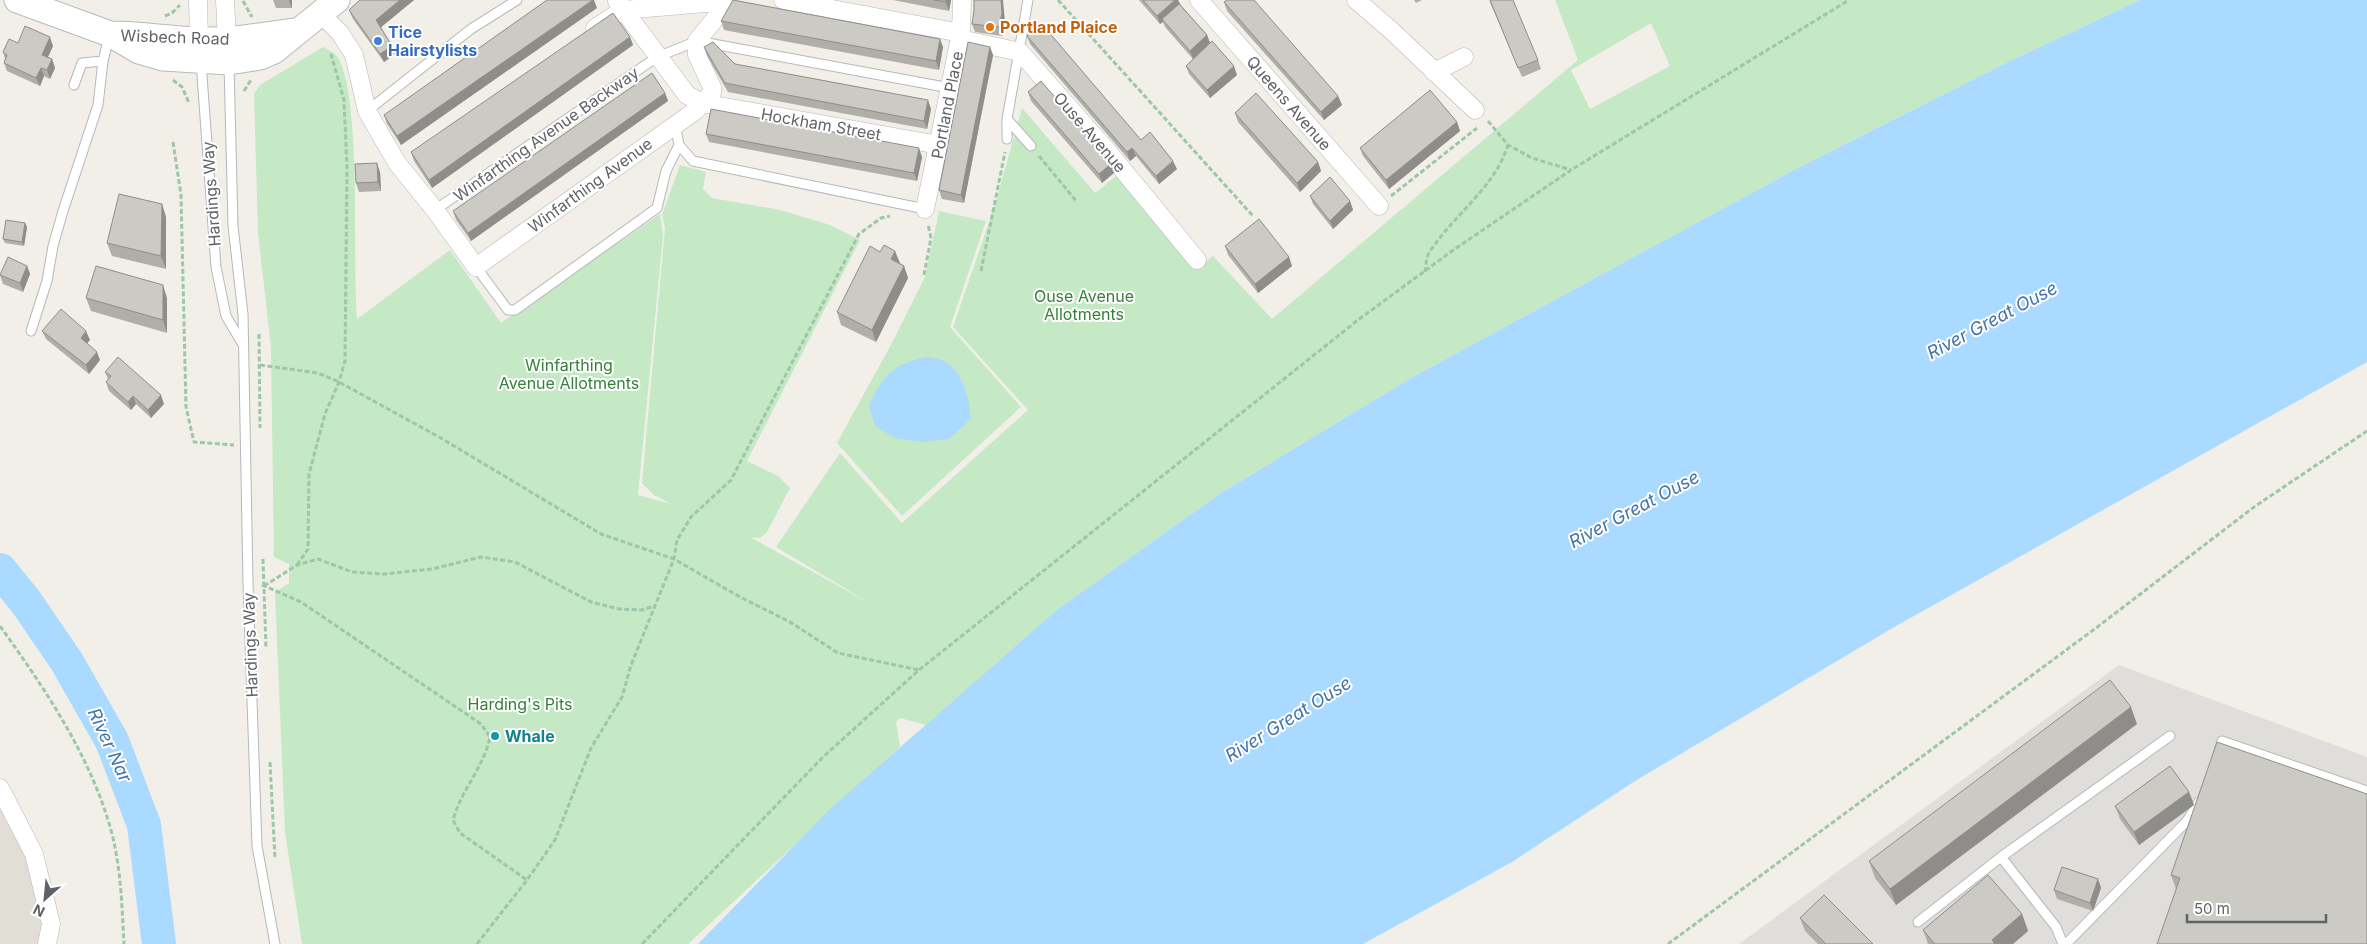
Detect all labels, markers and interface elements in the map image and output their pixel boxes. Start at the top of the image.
place label: Portland Plaice [1000,17,1118,37]
marker: Portland Plaice [984,21,996,33]
place label: Tice Hairstylists [388,22,477,60]
street label: Wisbech Road [120,25,230,49]
marker: Tice Hairstylists [372,35,384,47]
street label: Portland Place [927,49,967,161]
street label: Queens Avenue [1242,52,1336,154]
street label: Winfarthing Avenue Backway [450,63,642,205]
street label: Ouse Avenue [1050,88,1130,176]
street label: Hockham Street [759,104,883,144]
street label: Winfarthing Avenue [524,134,656,236]
street label: Hardings Way [197,141,225,247]
water label: River Great Ouse [1923,277,2061,363]
park label: Ouse Avenue Allotments [1034,286,1134,324]
park label: Winfarthing Avenue Allotments [499,355,639,393]
water label: River Great Ouse [1565,466,1703,552]
street label: Hardings Way [238,592,262,698]
water label: River Great Ouse [1221,672,1355,766]
park label: Harding's Pits [468,694,572,714]
water label: River Nar [84,705,137,786]
place label: Whale [505,726,555,746]
marker: Whale [489,730,501,742]
north arrow [20,874,70,924]
scale bar [2187,892,2326,924]
text: 50 m [2194,899,2230,918]
text: N [30,901,47,921]

